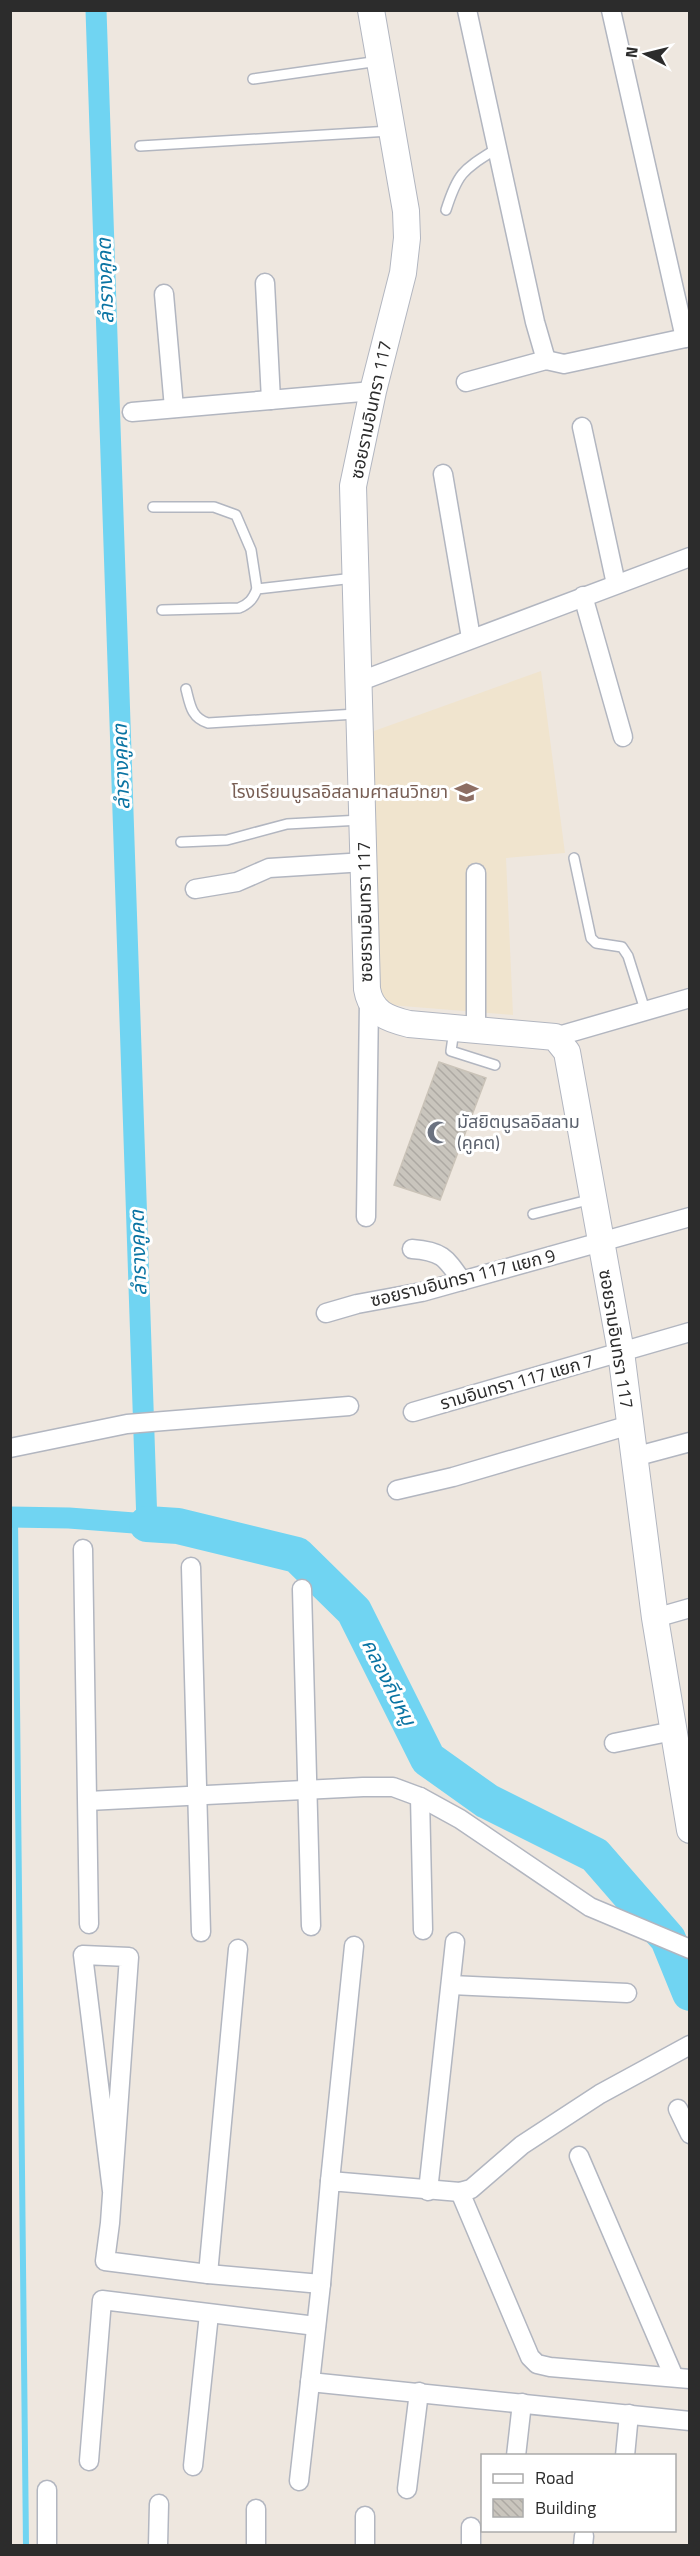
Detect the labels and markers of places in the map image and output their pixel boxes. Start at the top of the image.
place label: โรงเรียนนูรลอิสลามศาสนวิทยา [231,778,448,805]
school or university icon: โรงเรียนนูรลอิสลามศาสนวิทยา [453,779,479,805]
place label: มัสยิตนูรลอิสลาม (คูคต) [457,1108,580,1156]
mosque icon: มัสยิตนูรลอิสลาม (คูคต) [426,1119,452,1145]

